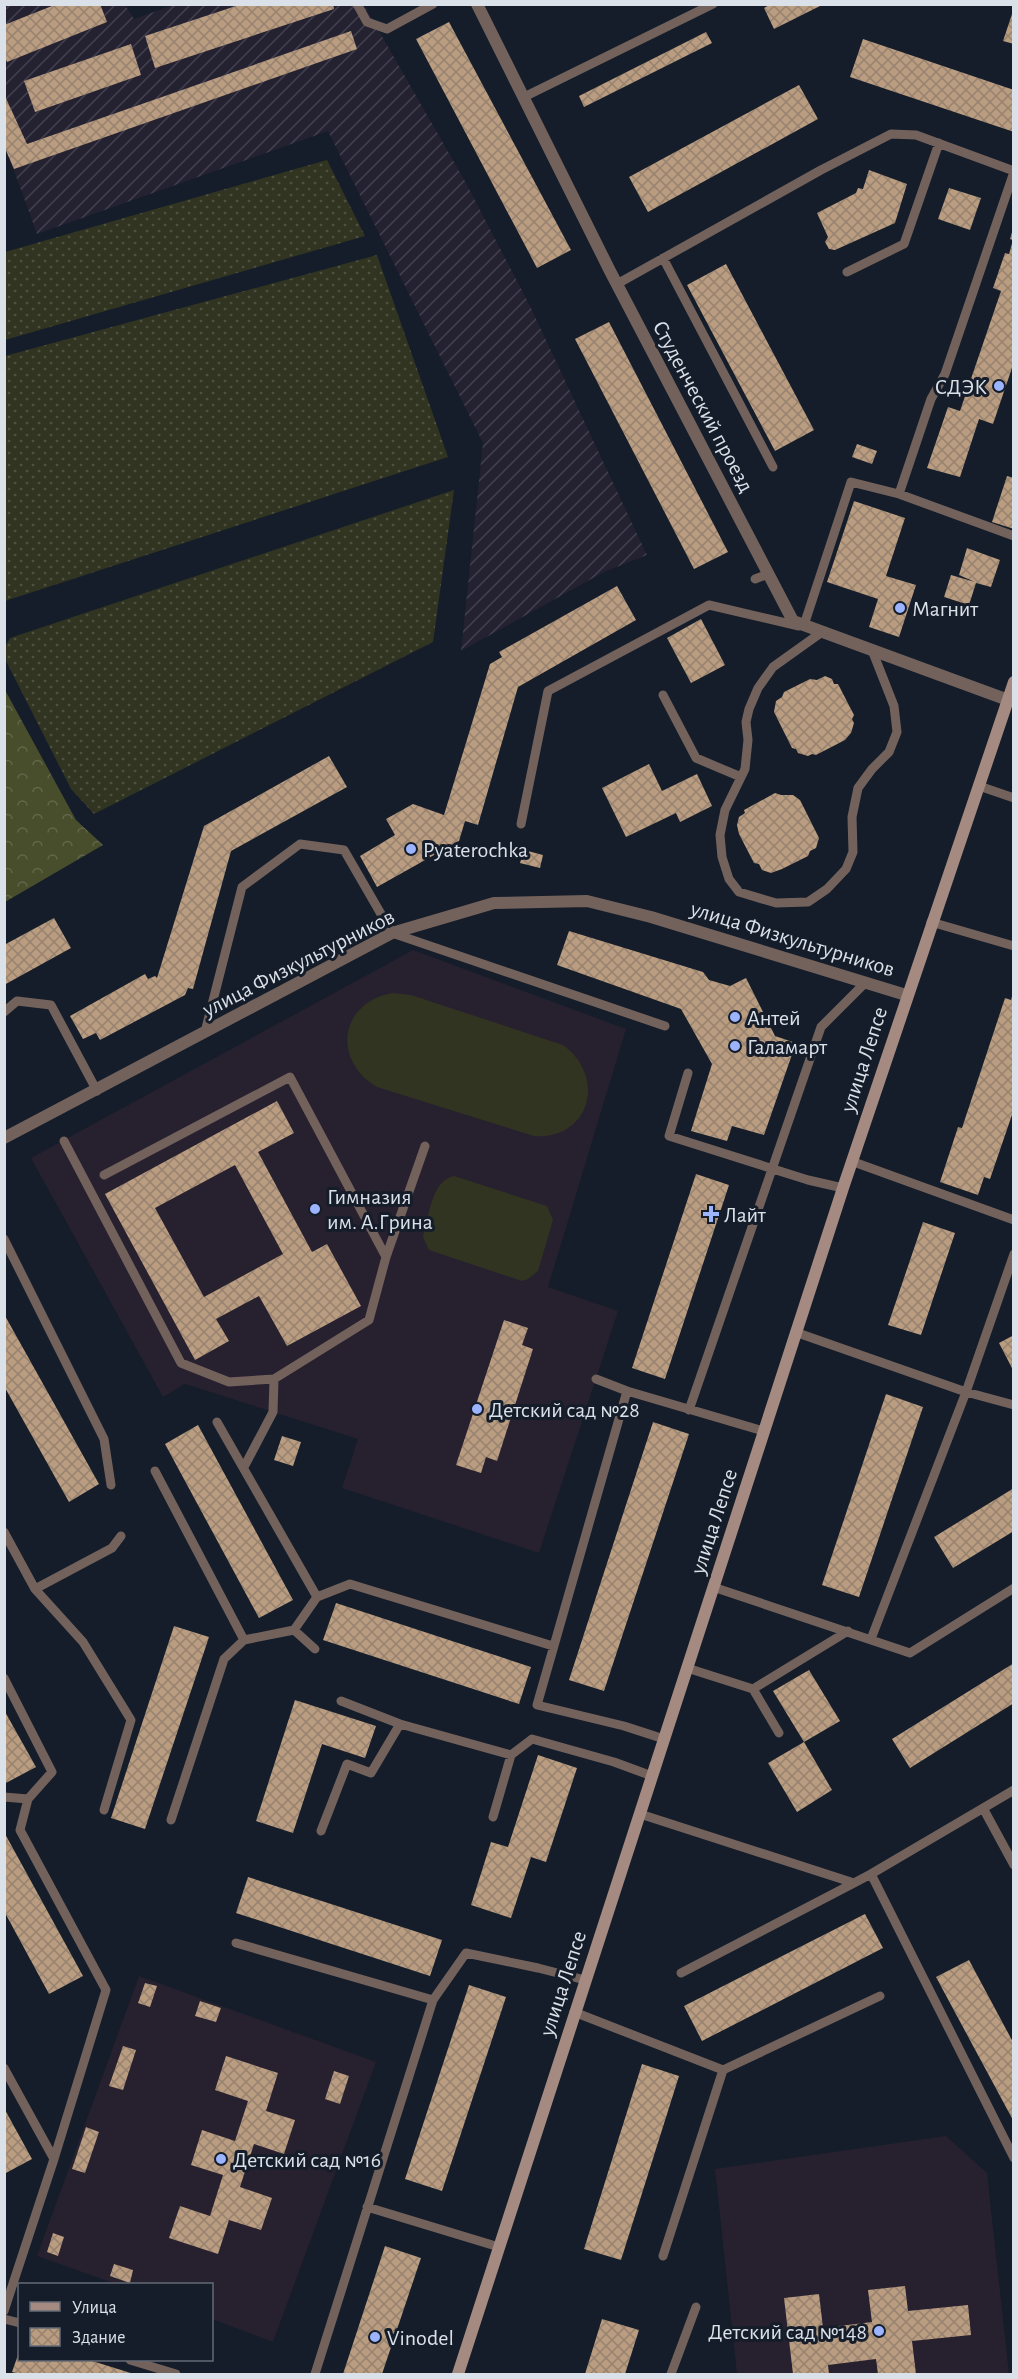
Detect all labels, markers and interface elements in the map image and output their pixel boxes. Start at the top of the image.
street label: Студенческий проезд [649,317,758,496]
place label: СДЭК [935,376,987,398]
marker: СДЭК [992,379,1006,393]
place label: Магнит [912,598,979,620]
marker: Магнит [893,601,907,615]
place label: Pyaterochka [423,839,528,861]
marker: Pyaterochka [404,842,418,856]
street label: улица Физкультурников [687,897,897,980]
street label: улица Физкультурников [198,905,398,1021]
street label: улица Лепсе [836,1004,891,1116]
place label: Антей [747,1007,801,1029]
marker: Антей [728,1010,742,1024]
place label: Галамарт [747,1036,828,1058]
marker: Галамарт [728,1039,742,1053]
place label: Гимназия им. А.Грина [327,1186,433,1233]
marker: Гимназия им. А.Грина [308,1202,322,1216]
place label: Лайт [724,1204,767,1226]
marker: Лайт [702,1205,720,1223]
place label: Детский сад №28 [489,1399,640,1421]
marker: Детский сад №28 [470,1402,484,1416]
street label: улица Лепсе [686,1466,741,1578]
street label: улица Лепсе [535,1928,590,2040]
place label: Детский сад №16 [233,2149,381,2171]
marker: Детский сад №16 [214,2152,228,2166]
legend [18,2283,213,2361]
text: Улица [72,2299,117,2317]
place label: Детский сад №148 [708,2321,867,2343]
marker: Детский сад №148 [872,2324,886,2338]
place label: Vinodel [387,2327,454,2349]
text: Здание [72,2329,126,2347]
marker: Vinodel [368,2330,382,2344]

